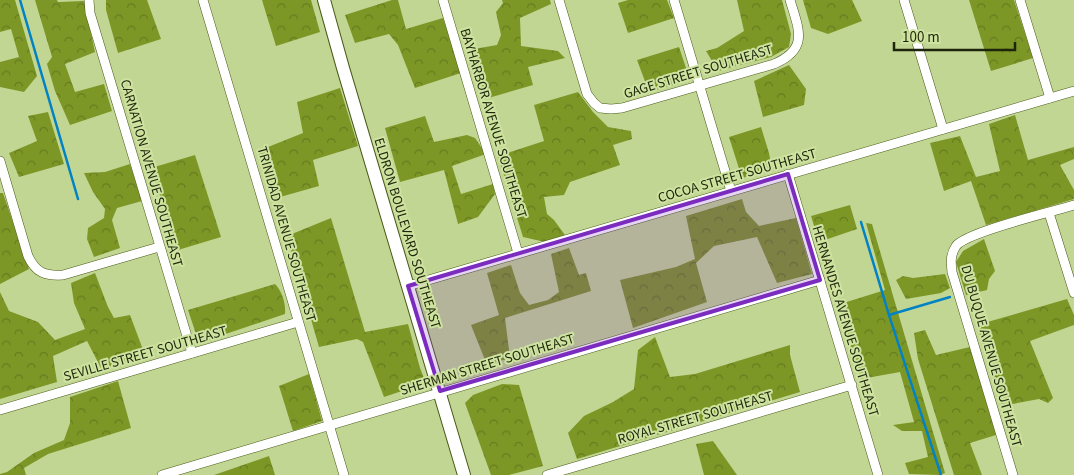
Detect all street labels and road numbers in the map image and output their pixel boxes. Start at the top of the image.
street label: BAYHARBOR AVENUE SOUTHEAST [455,26,532,221]
street label: GAGE STREET SOUTHEAST [621,40,776,104]
street label: CARNATION AVENUE SOUTHEAST [115,77,188,270]
street label: ELDRON BOULEVARD SOUTHEAST [368,135,446,332]
street label: TRINIDAD AVENUE SOUTHEAST [251,144,321,325]
street label: COCOA STREET SOUTHEAST [656,144,819,208]
street label: HERNANDES AVENUE SOUTHEAST [806,223,884,420]
street label: DU BUQUE AVENUE SOUTHEAST [955,263,1027,450]
street label: SEVILLE STREET SOUTHEAST [61,321,230,387]
street label: SHERMAN STREET SOUTHEAST [398,329,577,401]
street label: ROYAL STREET SOUTHEAST [615,386,776,450]

